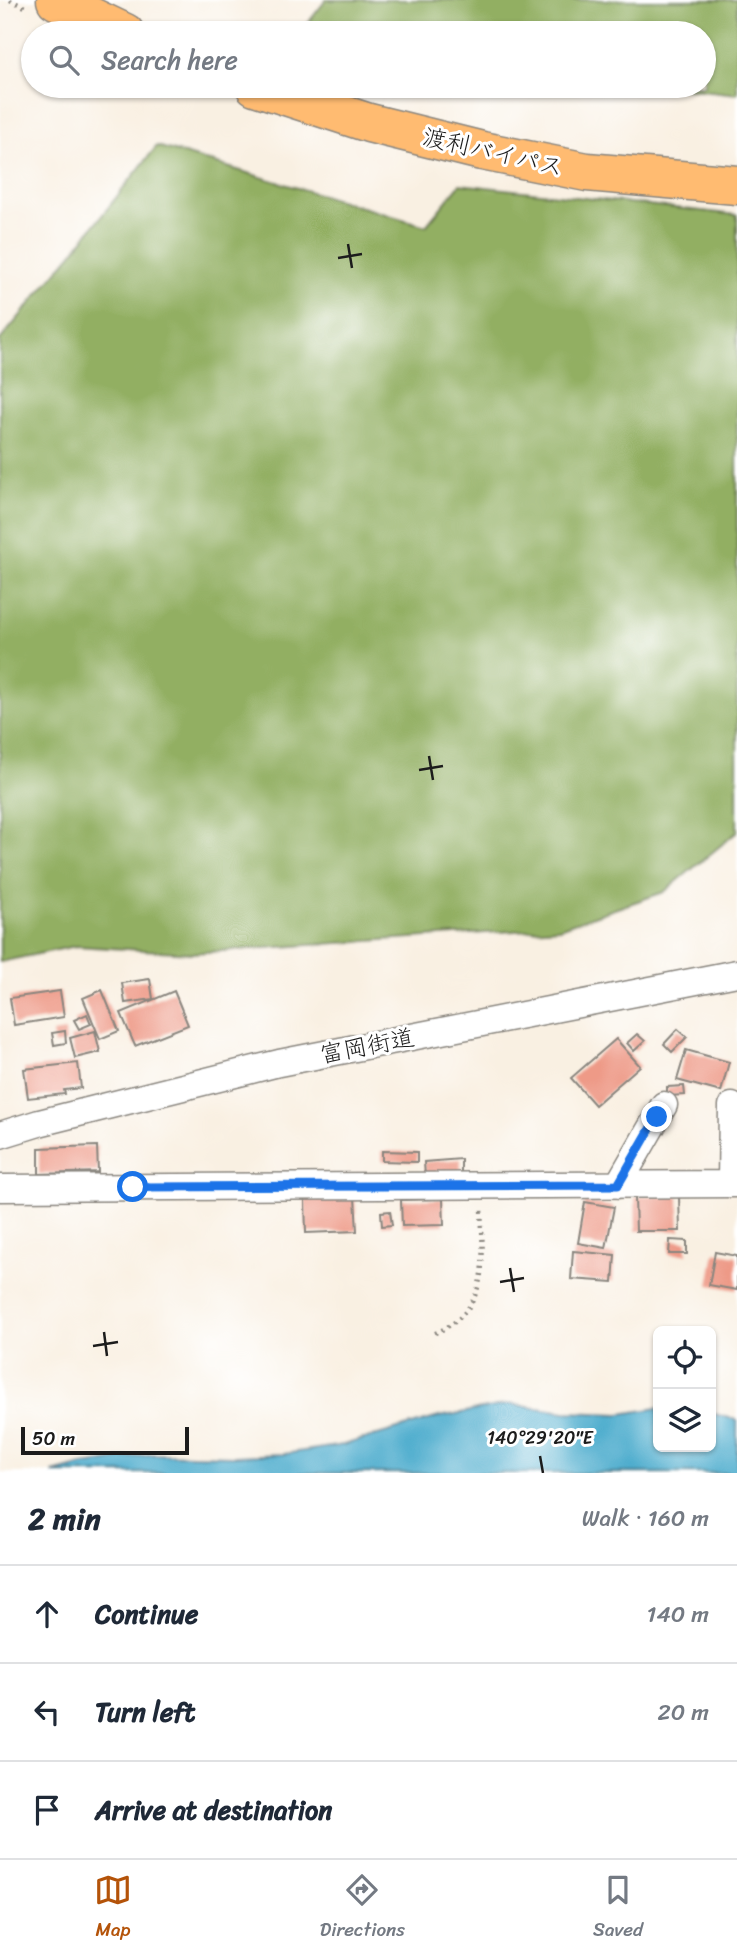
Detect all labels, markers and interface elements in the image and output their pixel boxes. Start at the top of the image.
search box [21,21,716,98]
text: Search here [101,37,238,83]
icon: search [45,41,83,79]
street label: 渡利バイパス [418,115,568,189]
street label: 富岡街道 [316,1016,418,1076]
route end [641,1101,672,1132]
route start [117,1171,148,1202]
map controls [653,1326,716,1452]
button: locate [653,1326,716,1389]
button: layers [653,1389,716,1452]
text: 50 m [32,1422,75,1455]
text: 140°29'20"E [487,1422,594,1454]
scale bar [21,1424,189,1456]
text: 2 min [28,1492,101,1546]
text: Walk · 160 m [582,1498,709,1539]
text: Continue [95,1591,198,1637]
text: 140 m [647,1594,709,1635]
icon: ahead [28,1595,66,1633]
text: Turn left [95,1689,195,1735]
text: 20 m [658,1692,709,1733]
icon: left [28,1693,66,1731]
text: Arrive at destination [95,1787,332,1833]
icon: arrive [28,1791,66,1829]
tab: Map [94,1871,132,1946]
tab: Directions [320,1871,405,1946]
tab: Saved [593,1871,643,1946]

